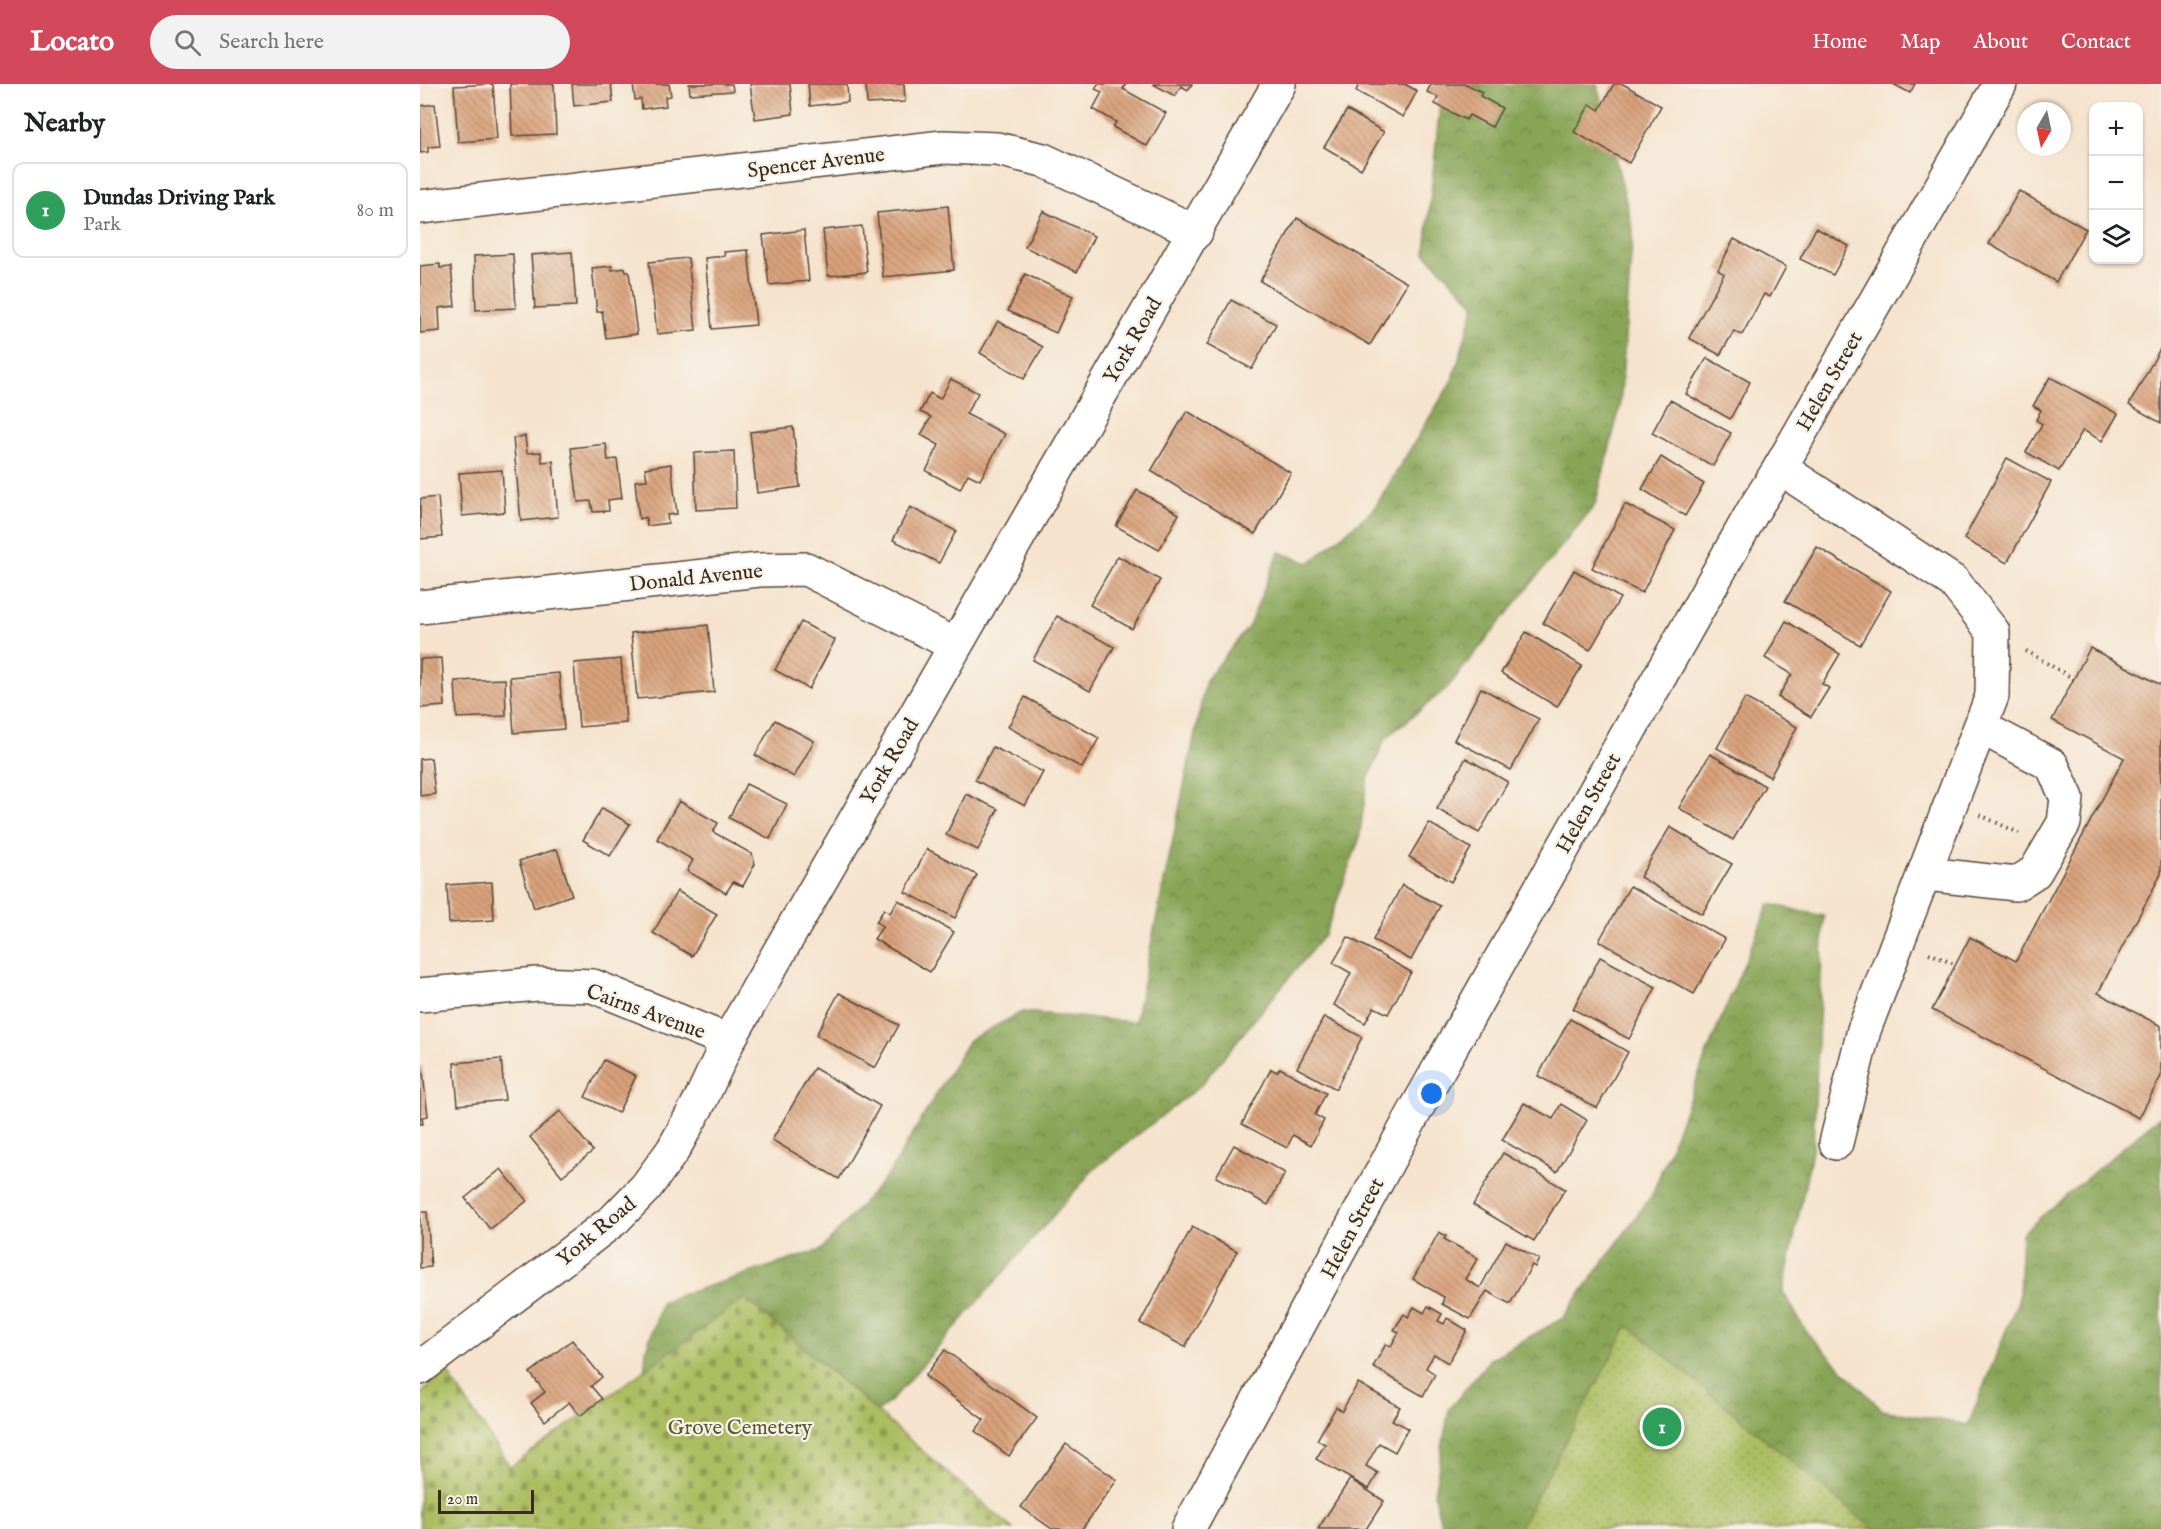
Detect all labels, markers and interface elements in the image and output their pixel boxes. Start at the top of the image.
search box [150,15,570,69]
text: Locato [30,25,114,60]
icon: search [171,26,204,59]
text: Search here [219,28,324,56]
text: Home [1812,29,1867,56]
text: Map [1900,29,1940,56]
text: About [1973,29,2028,56]
text: Contact [2061,29,2131,56]
north arrow [2017,102,2071,156]
map controls [2089,102,2143,264]
button: + [2089,102,2143,156]
text: Nearby [24,107,105,140]
street label: Spencer Avenue [746,142,887,185]
button: − [2089,156,2143,210]
text: Dundas Driving Park [83,184,275,212]
text: 1 [42,198,49,223]
text: 80 m [357,198,394,223]
button: layers [2089,210,2143,264]
text: Park [83,212,121,237]
street label: York Road [1098,292,1169,389]
street label: Helen Street [1791,327,1870,436]
street label: Donald Avenue [628,558,765,599]
street label: York Road [855,713,926,810]
street label: Helen Street [1551,749,1628,859]
street label: Cairns Avenue [582,978,709,1047]
your location [1417,1079,1446,1108]
street label: Helen Street [1315,1174,1391,1284]
street label: York Road [552,1191,643,1273]
pin: 1 [1642,1404,1682,1450]
park label: Grove Cemetery [668,1415,813,1442]
scale bar [438,1487,534,1514]
text: 20 m [447,1490,478,1510]

